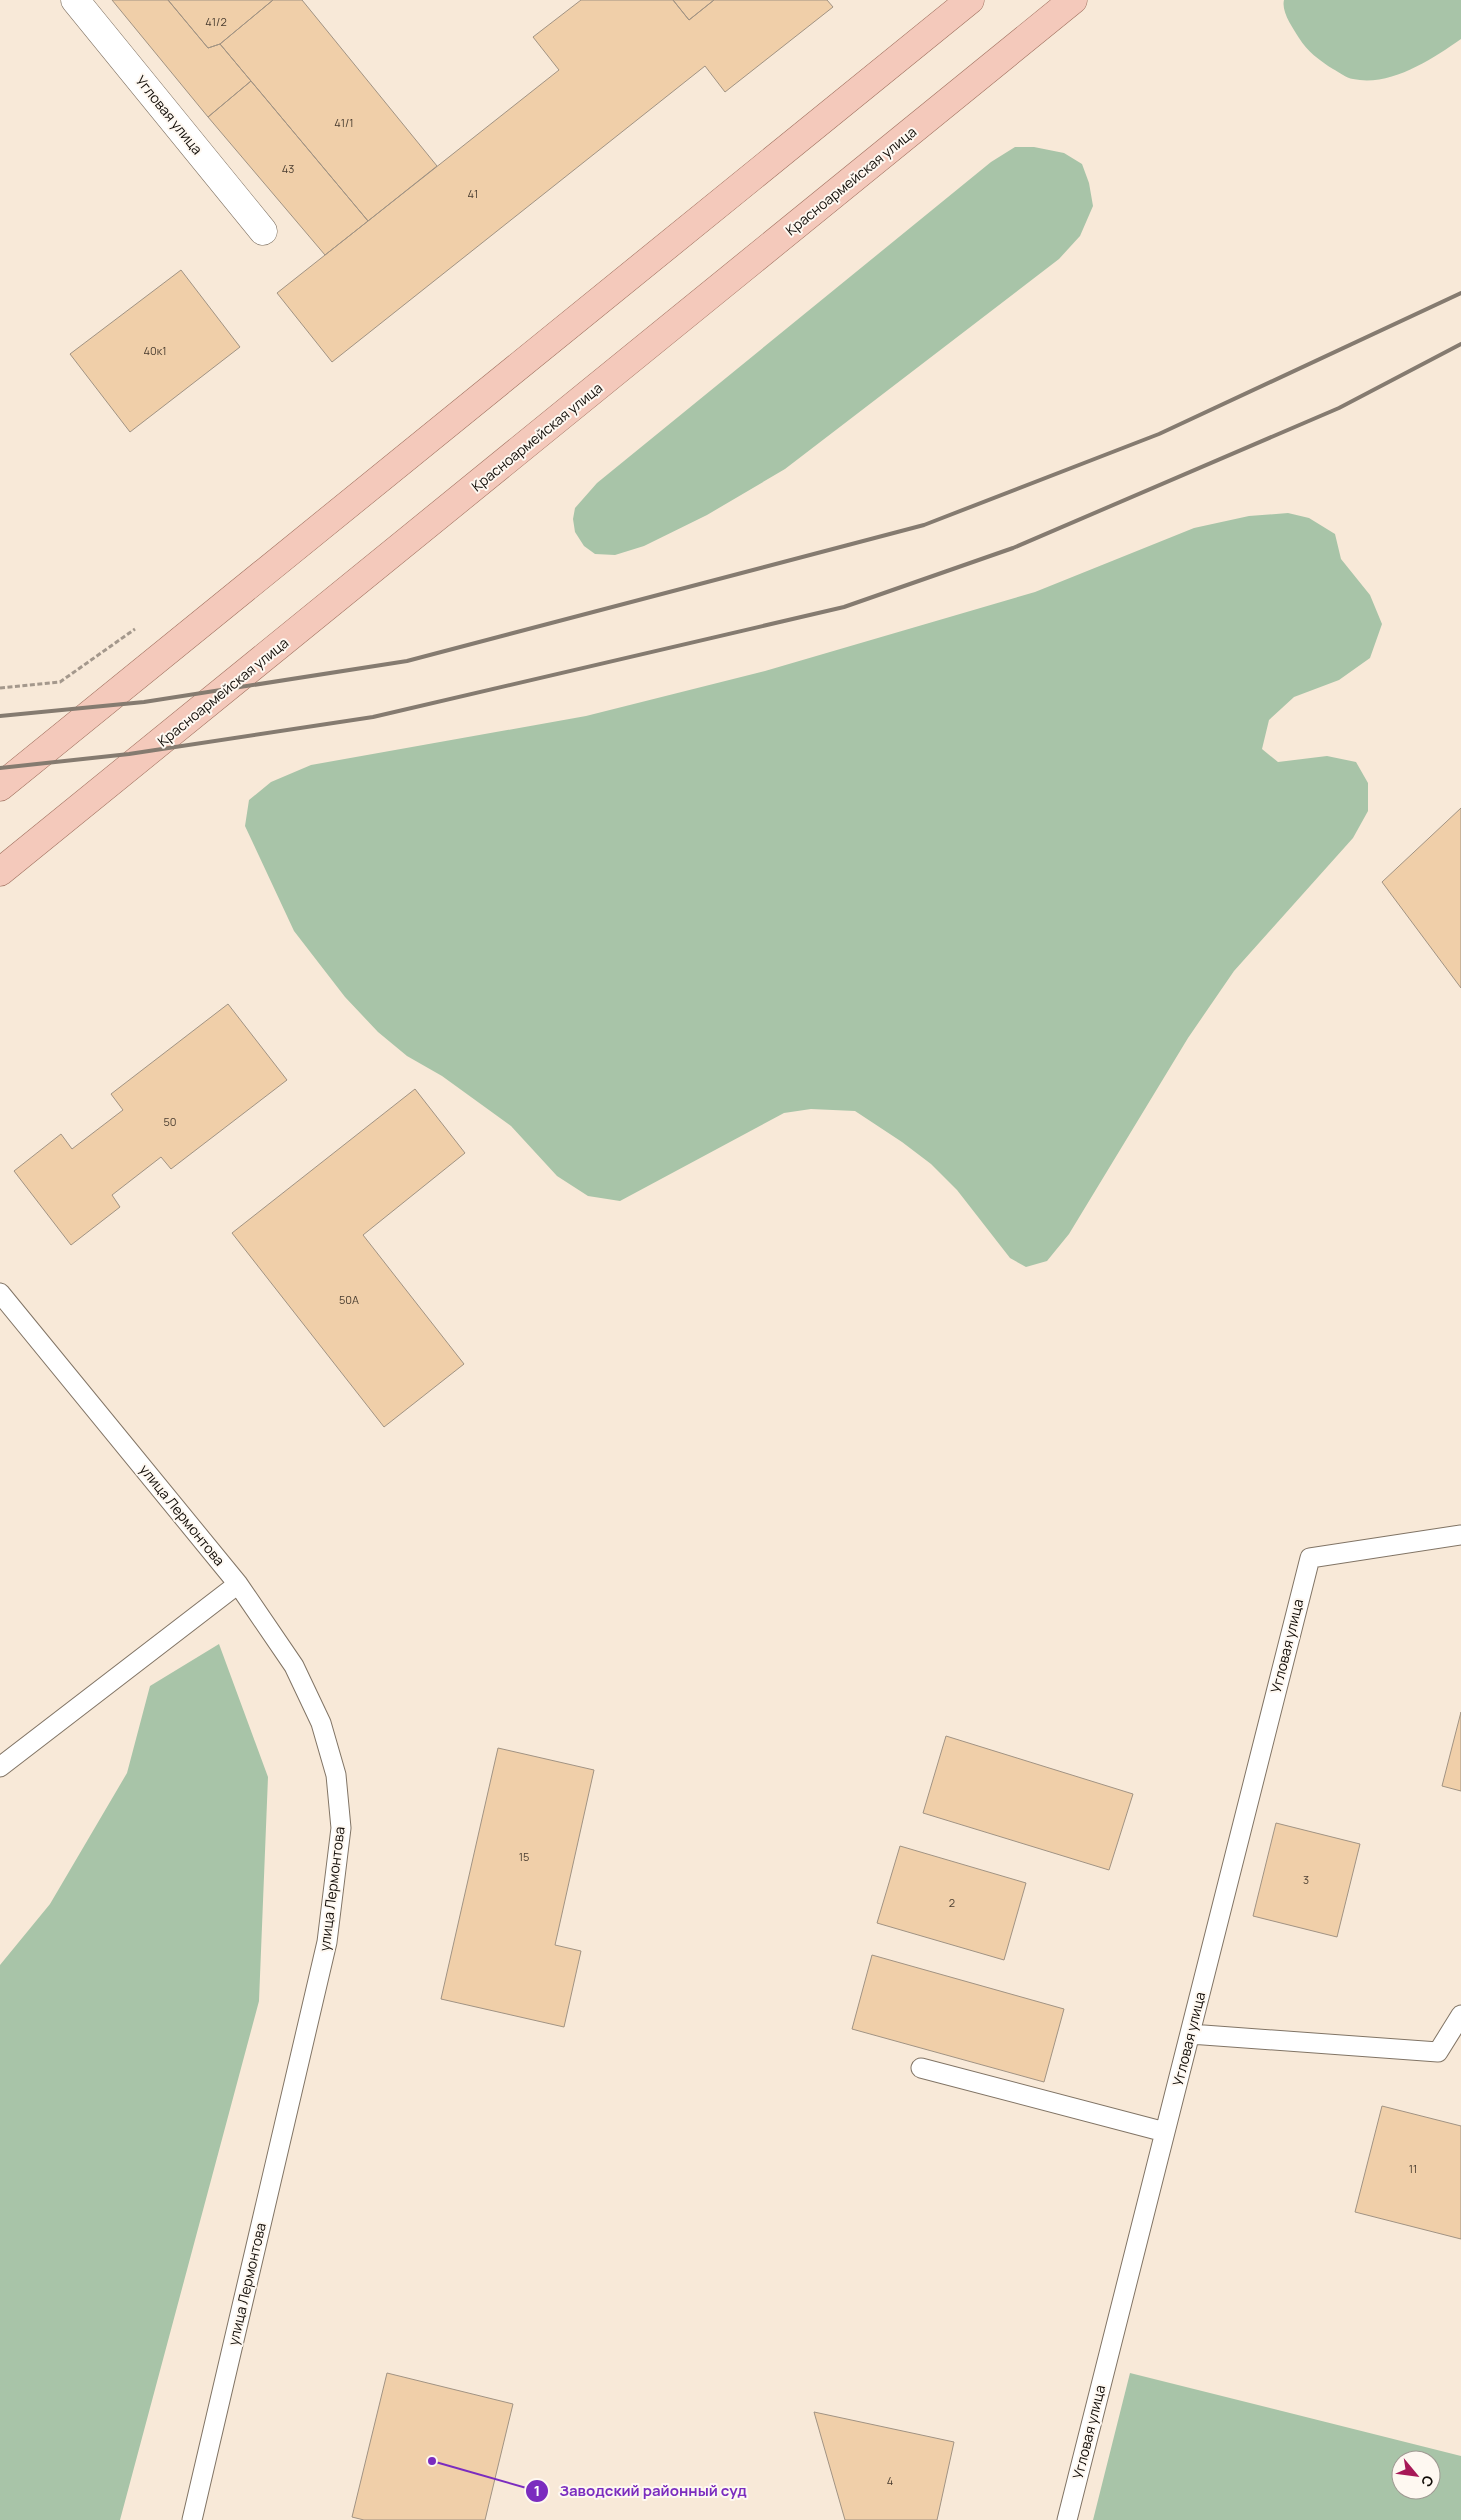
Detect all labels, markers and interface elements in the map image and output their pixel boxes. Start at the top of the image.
house number: 41/2 [205,14,227,29]
street label: Угловая улица [132,71,207,158]
house number: 41/1 [334,115,354,130]
street label: Красноармейская улица [781,122,920,239]
house number: 43 [282,161,294,176]
house number: 41 [468,186,478,201]
house number: 40к1 [144,343,166,358]
street label: Красноармейская улица [467,378,606,495]
street label: Красноармейская улица [153,633,292,750]
house number: 50 [163,1114,177,1129]
house number: 50А [339,1292,359,1307]
street label: улица Лермонтова [136,1460,229,1569]
street label: Угловая улица [1266,1597,1307,1695]
street label: улица Лермонтова [314,1826,349,1952]
house number: 15 [519,1849,529,1864]
house number: 3 [1303,1872,1309,1887]
house number: 2 [949,1895,955,1910]
street label: Угловая улица [1168,1990,1209,2088]
house number: 11 [1409,2161,1417,2176]
street label: улица Лермонтова [223,2221,270,2347]
street label: Угловая улица [1068,2383,1109,2481]
north arrow [1391,2450,1441,2500]
text: С [1417,2472,1439,2491]
house number: 4 [887,2473,893,2488]
callout: Заводский районный суд [524,2476,757,2506]
text: 1 [534,2480,540,2501]
text: Заводский районный суд [559,2480,747,2501]

